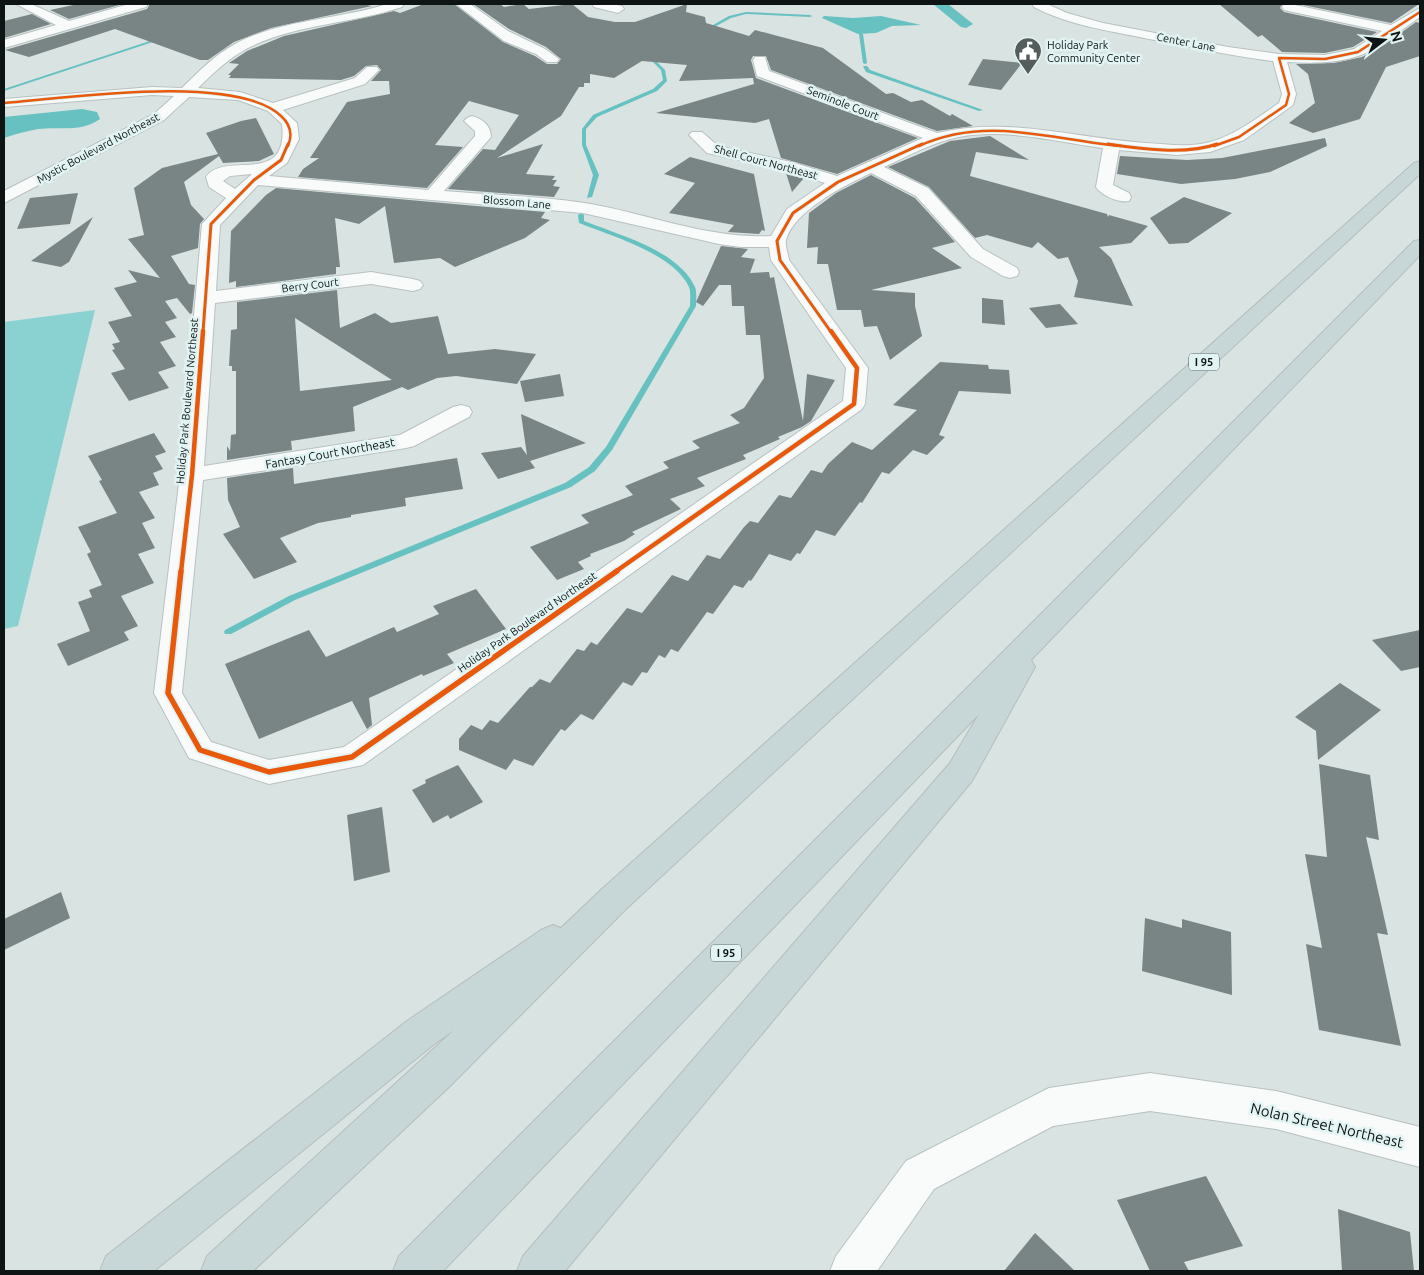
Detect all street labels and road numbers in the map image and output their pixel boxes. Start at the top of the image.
street label: Center Lane [1156,30,1216,54]
street label: Seminole Court [805,84,881,122]
street label: Mystic Boulevard Northeast [35,110,162,185]
street label: Shell Court Northeast [713,142,820,182]
street label: Blossom Lane [483,193,551,211]
street label: Berry Court [281,275,340,294]
street label: Holiday Park Boulevard Northeast [174,317,200,485]
road number: I 95 [1189,354,1219,371]
street label: Fantasy Court Northeast [264,435,396,471]
street label: Holiday Park Boulevard Northeast [455,569,599,675]
road number: I 95 [711,944,741,961]
street label: Nolan Street Northeast [1249,1099,1405,1151]

